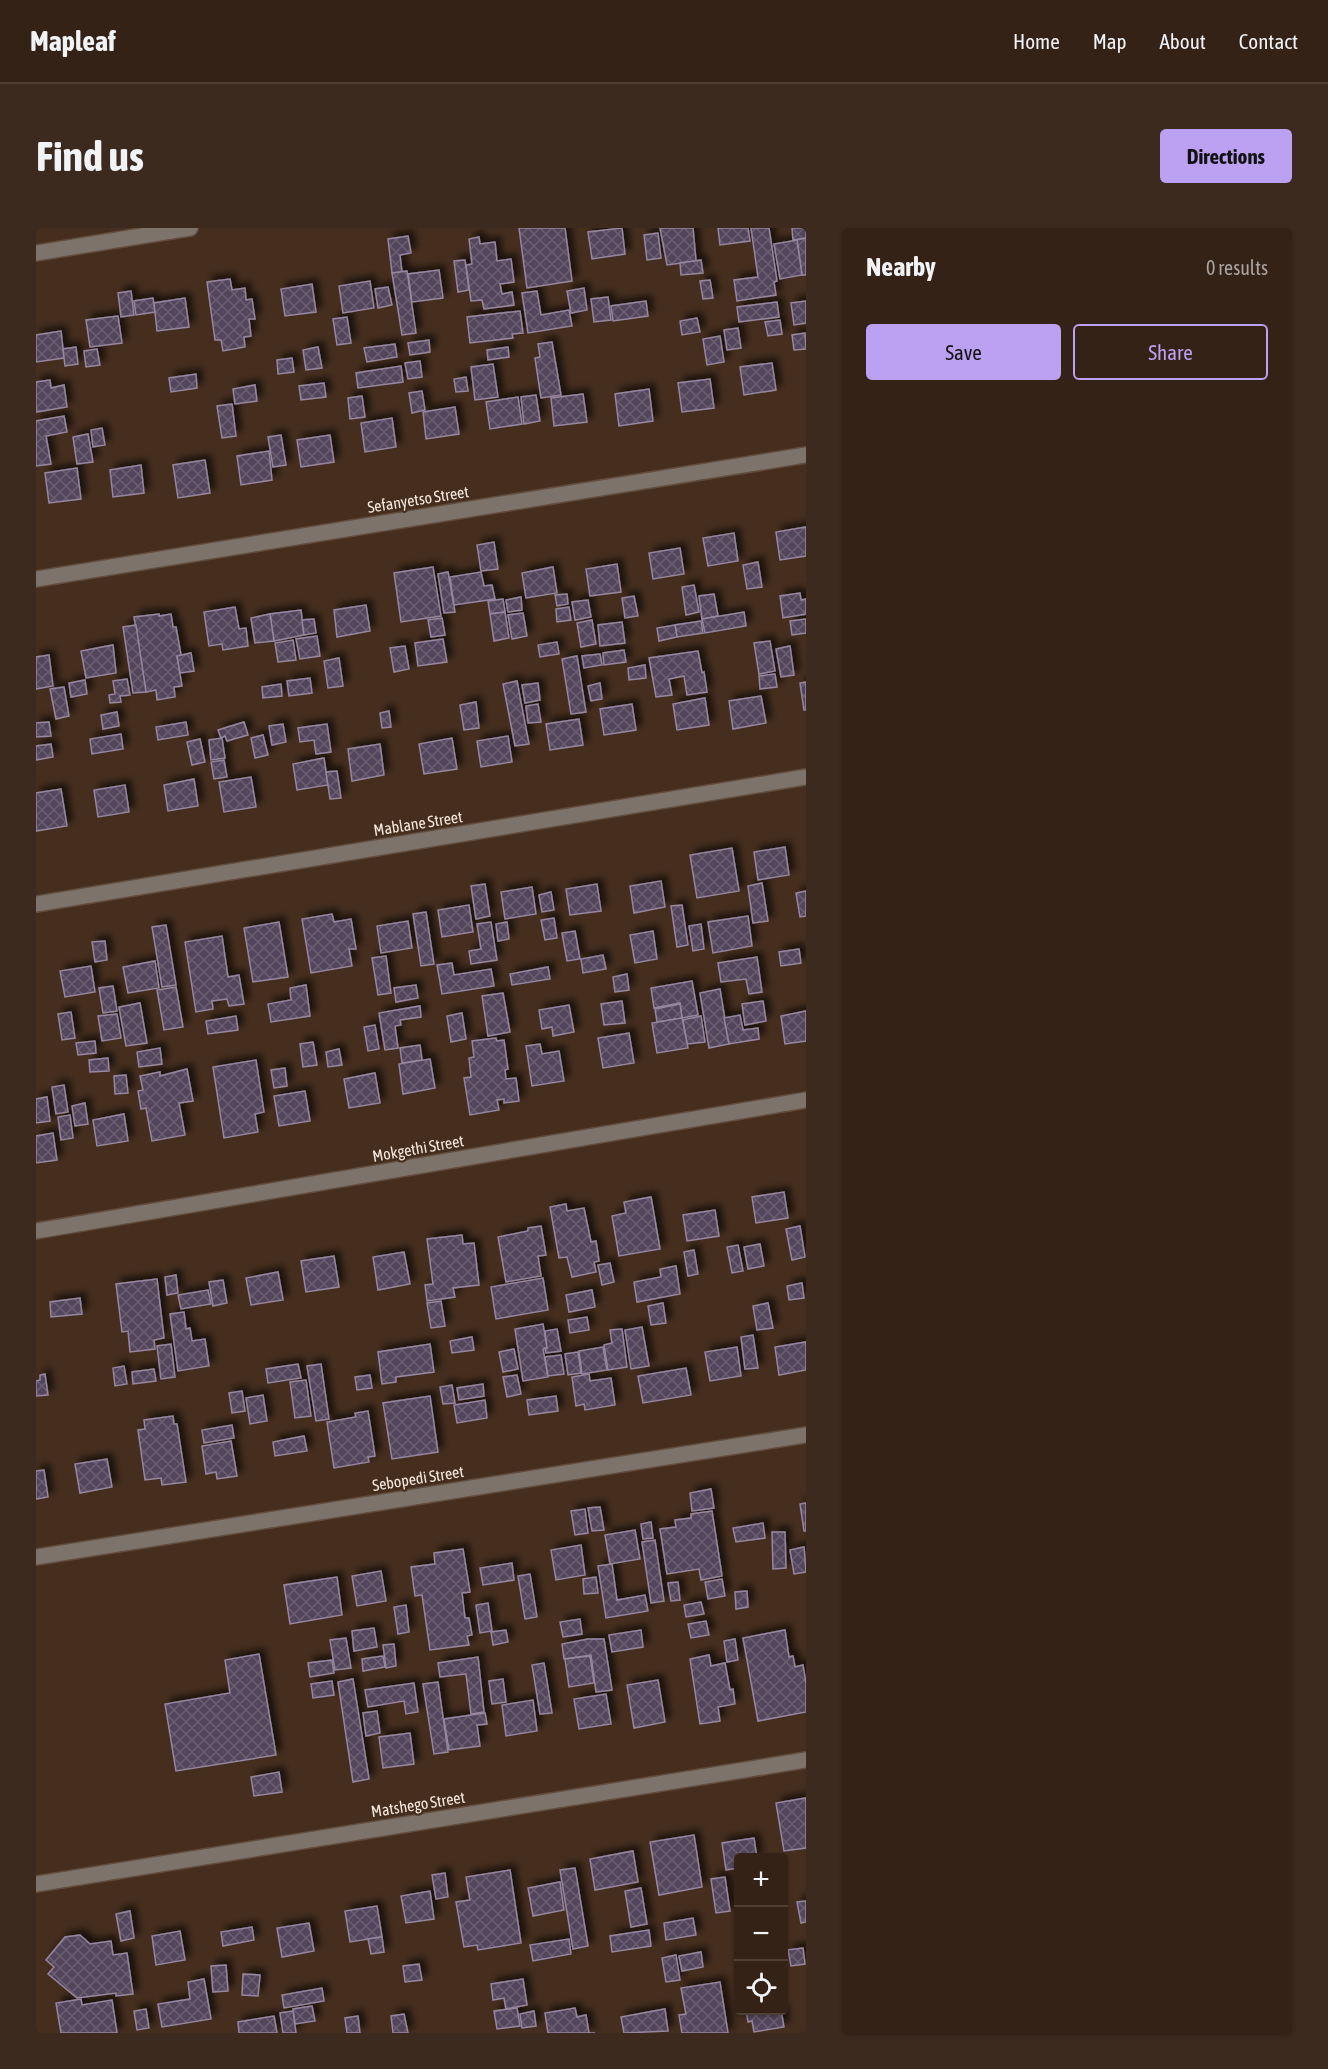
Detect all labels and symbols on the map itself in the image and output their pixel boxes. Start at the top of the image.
street label: Sefanyetso Street [366,482,471,517]
street label: Mablane Street [372,807,464,839]
street label: Mokgethi Street [371,1131,466,1166]
street label: Sebopedi Street [371,1462,466,1495]
street label: Matshego Street [370,1788,467,1821]

